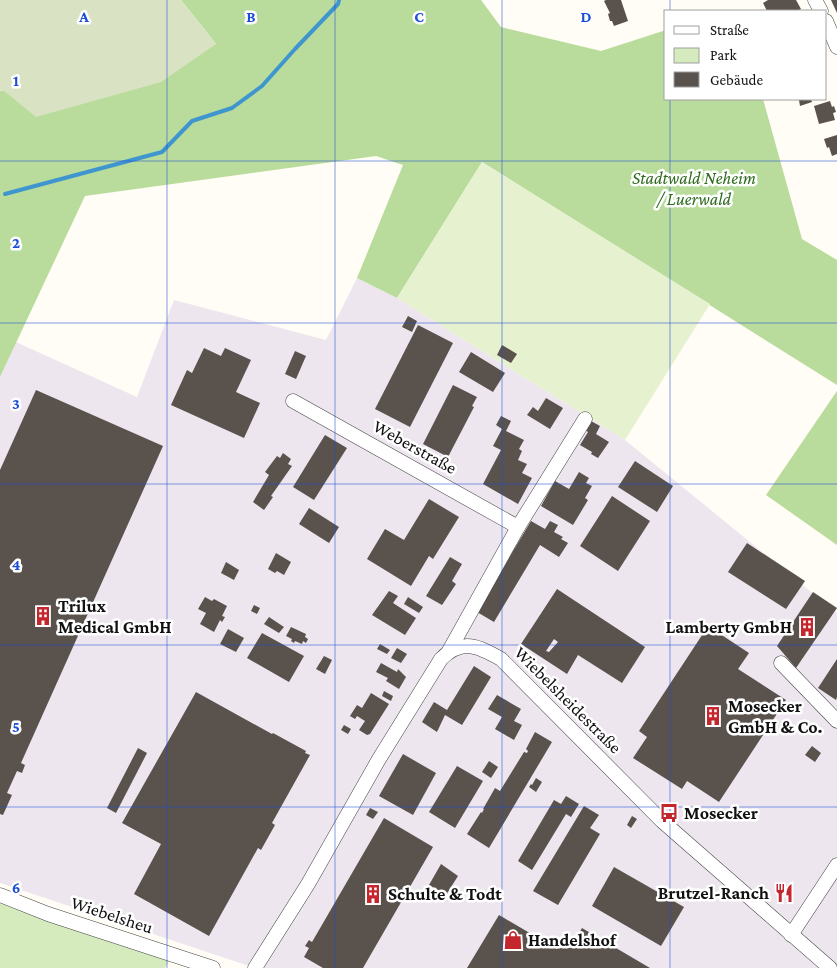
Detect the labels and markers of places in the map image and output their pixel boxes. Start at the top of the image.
place label: Trilux Medical GmbH [58,596,172,637]
building icon: Trilux Medical GmbH [32,605,54,627]
building icon: Lamberty GmbH [796,616,818,638]
place label: Lamberty GmbH [665,617,792,637]
place label: Mosecker GmbH & Co. [728,696,823,737]
building icon: Mosecker GmbH & Co. [702,705,724,727]
bus stop icon: Mosecker [658,802,680,824]
place label: Mosecker [684,803,758,823]
restaurant icon: Brutzel-Ranch [773,882,795,904]
building icon: Schulte & Todt [362,883,384,905]
place label: Brutzel-Ranch [658,883,770,903]
place label: Schulte & Todt [388,884,502,904]
shop icon: Handelshof [502,929,524,951]
place label: Handelshof [528,930,617,950]

